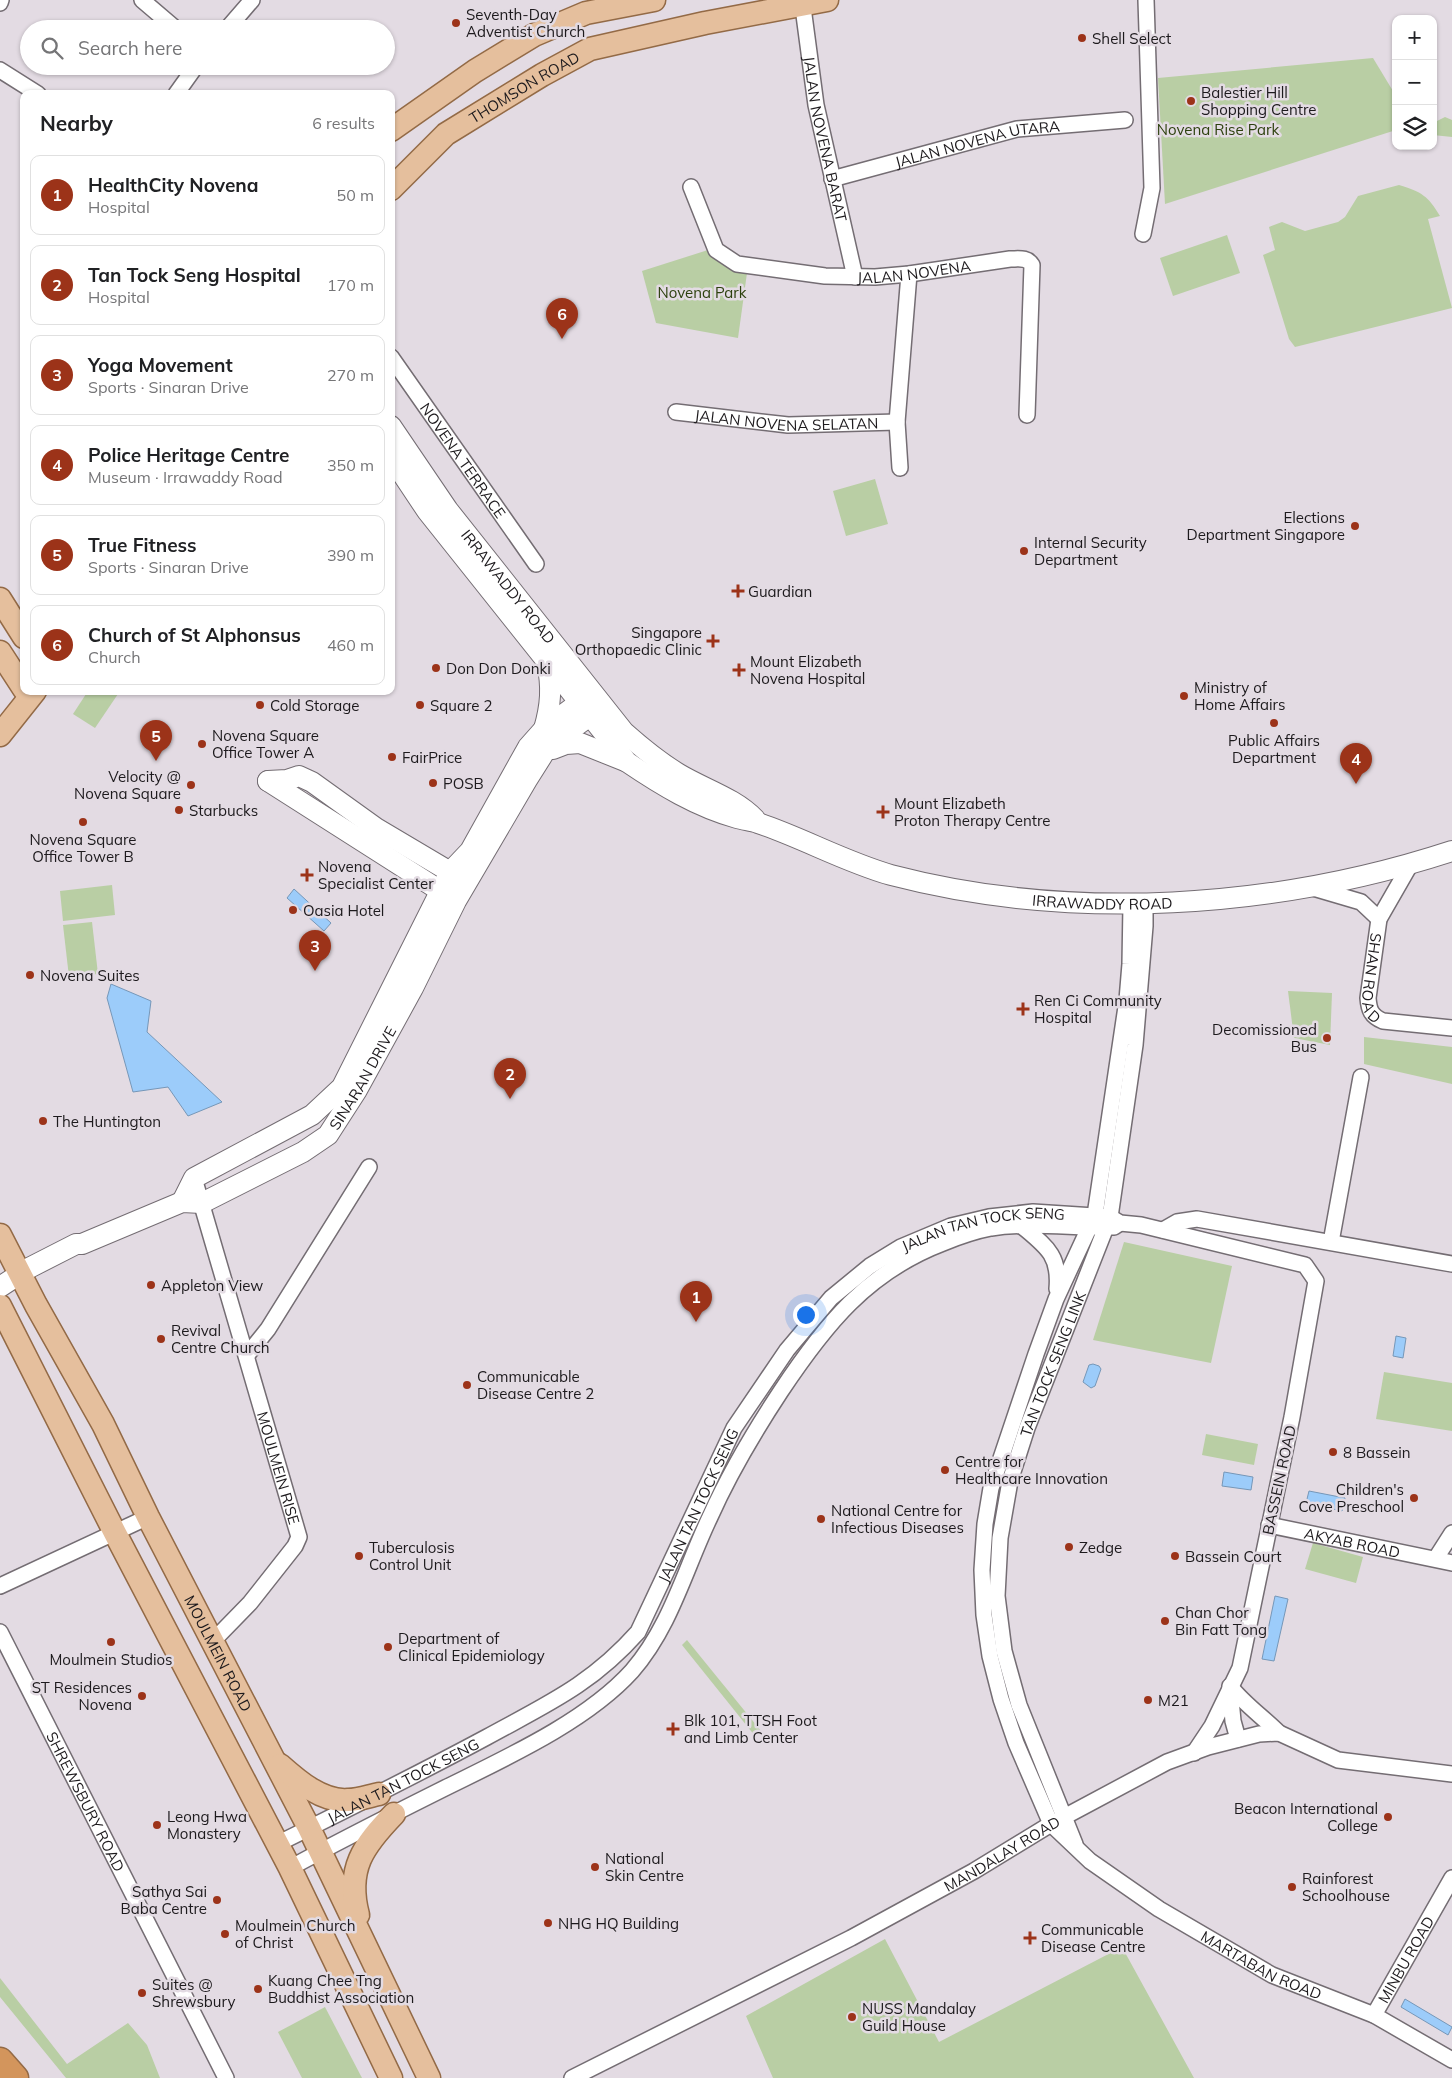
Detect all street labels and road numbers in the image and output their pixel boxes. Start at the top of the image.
street label: THOMSON ROAD [465,47,583,127]
street label: JALAN NOVENA BARAT [800,55,852,223]
street label: JALAN NOVENA UTARA [893,116,1061,171]
street label: JALAN NOVENA [857,255,972,287]
street label: NOVENA TERRACE [416,399,510,522]
street label: JALAN NOVENA SELATAN [694,405,879,435]
street label: IRRAWADDY ROAD [458,525,560,647]
street label: IRRAWADDY ROAD [1031,890,1173,913]
street label: SHAN ROAD [1358,932,1386,1027]
street label: SINARAN DRIVE [325,1023,400,1133]
street label: JALAN TAN TOCK SENG [899,1202,1066,1255]
street label: TAN TOCK SENG LINK [1015,1288,1090,1439]
street label: MOULMEIN RISE [253,1409,304,1527]
street label: BASSEIN ROAD [1258,1424,1300,1536]
street label: JALAN TAN TOCK SENG [653,1425,742,1585]
street label: AKYAB ROAD [1303,1523,1402,1561]
street label: MOULMEIN ROAD [181,1592,256,1715]
street label: SHREWSBURY ROAD [43,1728,129,1875]
street label: JALAN TAN TOCK SENG [324,1734,482,1827]
street label: MANDALAY ROAD [940,1812,1063,1895]
street label: MINBU ROAD [1373,1913,1438,2006]
street label: MARTABAN ROAD [1198,1926,1325,2003]

